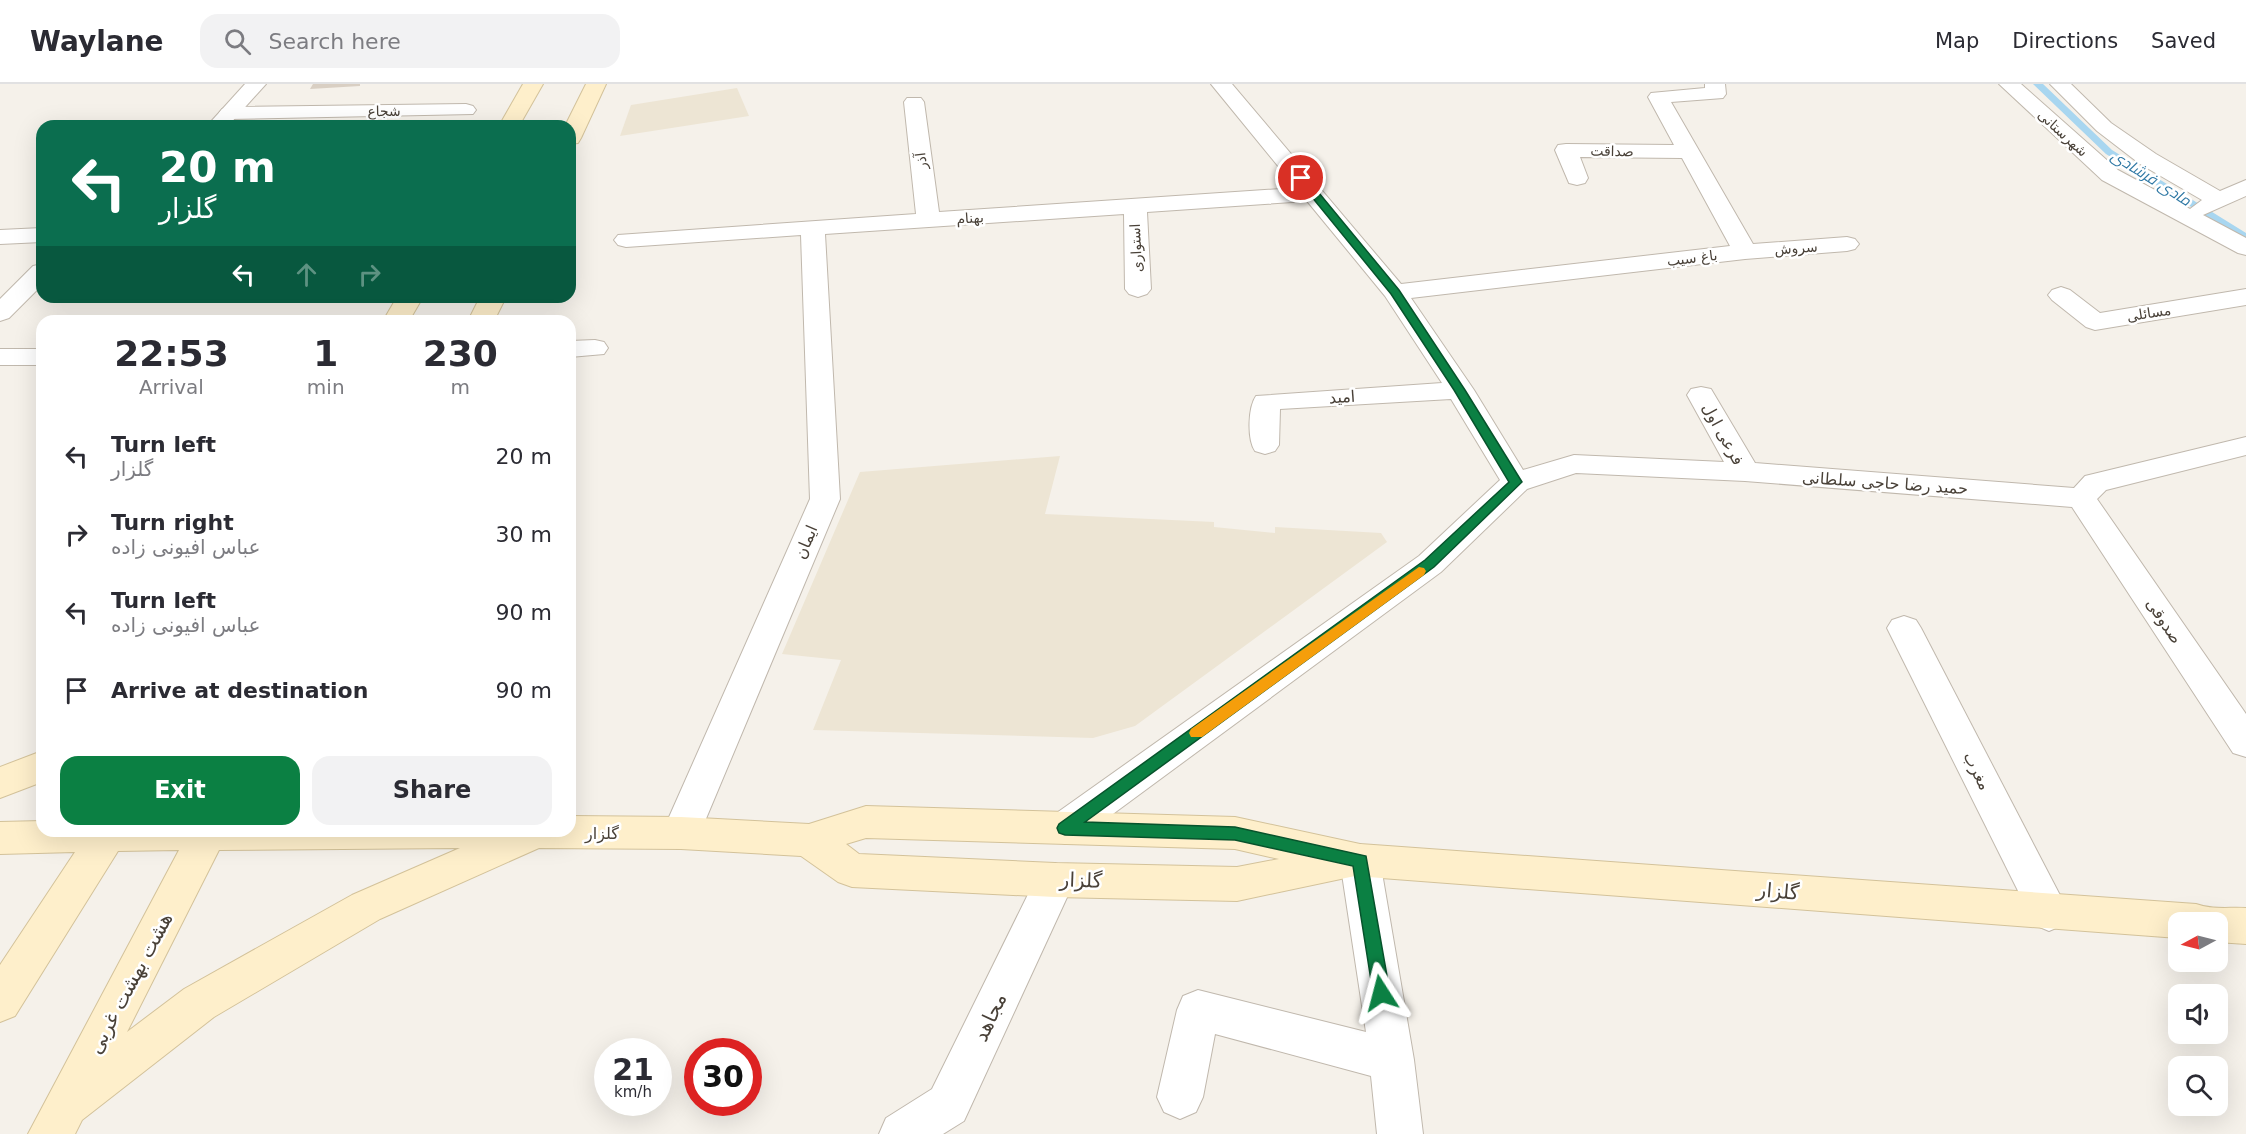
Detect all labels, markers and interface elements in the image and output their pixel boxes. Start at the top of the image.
search box [200,14,620,68]
text: Waylane [30,25,164,58]
icon: search [221,25,254,58]
text: Search here [269,29,401,54]
text: Map [1935,29,1979,53]
text: Directions [2012,29,2118,53]
text: Saved [2151,29,2216,53]
street label: شجاع [367,103,401,120]
street label: شهرستانی [2034,106,2091,160]
text: 20 m [159,143,276,192]
street label: صداقت [1590,143,1634,159]
icon: left [60,144,138,222]
water label: مادی فرشادی [2108,146,2195,210]
street label: آذر [912,150,931,171]
pin [1275,152,1326,203]
icon: arrive [1284,161,1317,194]
text: گلزار [159,193,216,224]
street label: بهنام [956,209,984,228]
street label: استواری [1127,223,1146,273]
street label: سروش [1774,239,1818,258]
street label: باغ سیب [1666,247,1718,270]
icon: left [227,258,260,291]
icon: ahead [290,258,323,291]
icon: right [353,258,386,291]
street label: مسائلی [2126,302,2172,324]
text: 22:53 [114,333,229,374]
text: 1 [313,333,338,374]
text: 230 [423,333,498,374]
text: Arrival [139,375,204,399]
text: min [307,375,345,399]
text: m [451,375,470,399]
street label: امید [1328,387,1356,407]
street label: فرعی اول [1697,400,1748,469]
text: Turn left [111,432,216,457]
icon: left [60,440,93,473]
text: 20 m [496,444,552,469]
text: گلزار [111,457,153,481]
street label: حمید رضا حاجی سلطانی [1801,468,1969,499]
text: Turn right [111,510,234,535]
icon: right [60,518,93,551]
text: 30 m [496,522,552,547]
street label: ایمان [790,522,822,562]
text: عباس افیونی زاده [111,535,261,559]
text: Turn left [111,588,216,613]
street label: صدوقی [2141,595,2186,648]
icon: left [60,596,93,629]
text: 90 m [496,600,552,625]
text: عباس افیونی زاده [111,613,261,637]
icon: arrive [60,674,93,707]
text: Arrive at destination [111,678,368,703]
text: 90 m [496,678,552,703]
street label: مغرب [1959,749,1995,794]
button: Exit [60,756,300,825]
button: Share [312,756,552,825]
street label: گلزار [584,824,619,844]
street label: گلزار [1058,867,1103,893]
street label: گلزار [1755,877,1801,905]
street label: هشت بهشت غربی [83,908,177,1058]
north arrow [2168,912,2228,972]
map controls [2168,912,2228,1116]
position arrow [1349,961,1413,1025]
button: sound [2168,984,2228,1044]
street label: مجاهد [968,989,1012,1045]
speed limit sign: 30 [684,1038,762,1116]
text: 21 [612,1052,654,1087]
button: search [2168,1056,2228,1116]
text: km/h [614,1083,652,1101]

